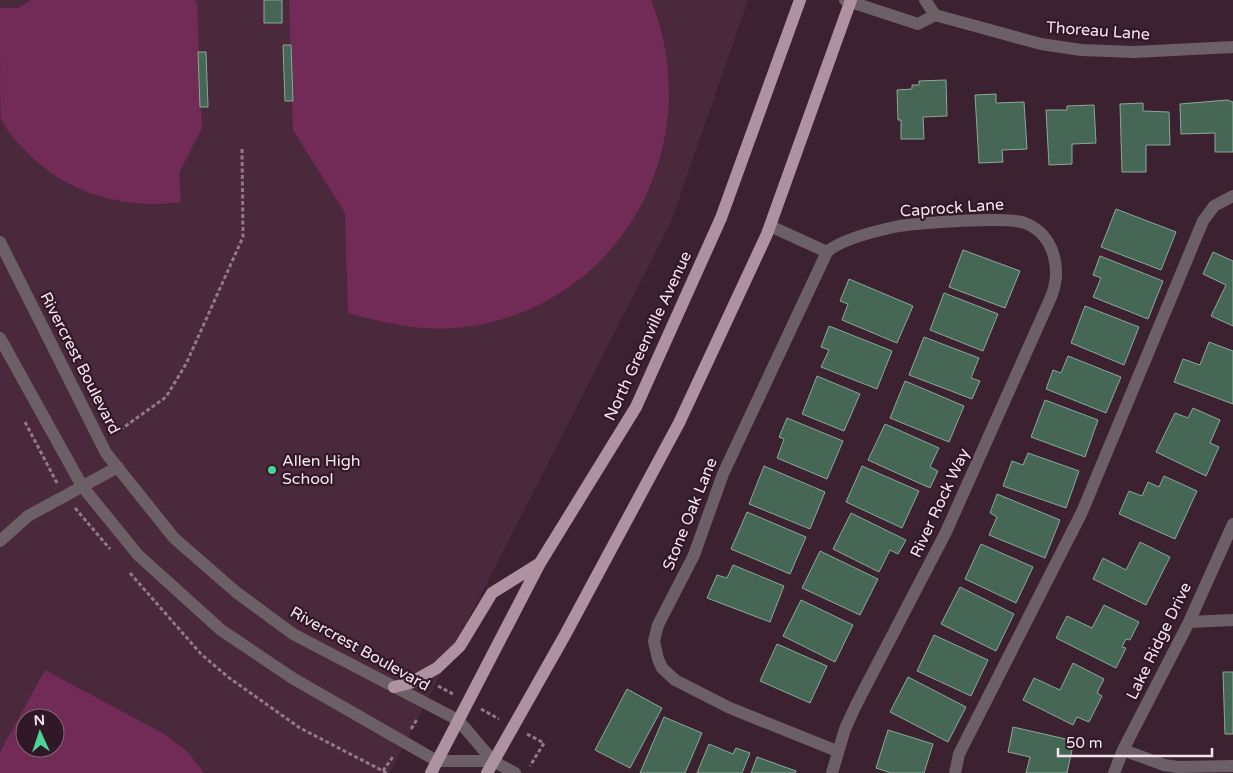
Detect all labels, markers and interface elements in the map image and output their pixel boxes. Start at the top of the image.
street label: Thoreau Lane [1045,17,1151,45]
street label: Caprock Lane [899,194,1005,222]
street label: North Greenville Avenue [600,248,696,424]
street label: Rivercrest Boulevard [35,289,125,437]
street label: River Rock Way [906,445,974,561]
place label: Allen High School [282,451,361,489]
street label: Stone Oak Lane [658,455,722,573]
marker: Allen High School [266,464,278,476]
street label: Lake Ridge Drive [1122,579,1196,703]
street label: Rivercrest Boulevard [287,602,433,696]
north arrow [15,708,65,758]
text: N [33,712,45,729]
scale bar [1058,726,1212,758]
text: 50 m [1066,734,1103,752]

